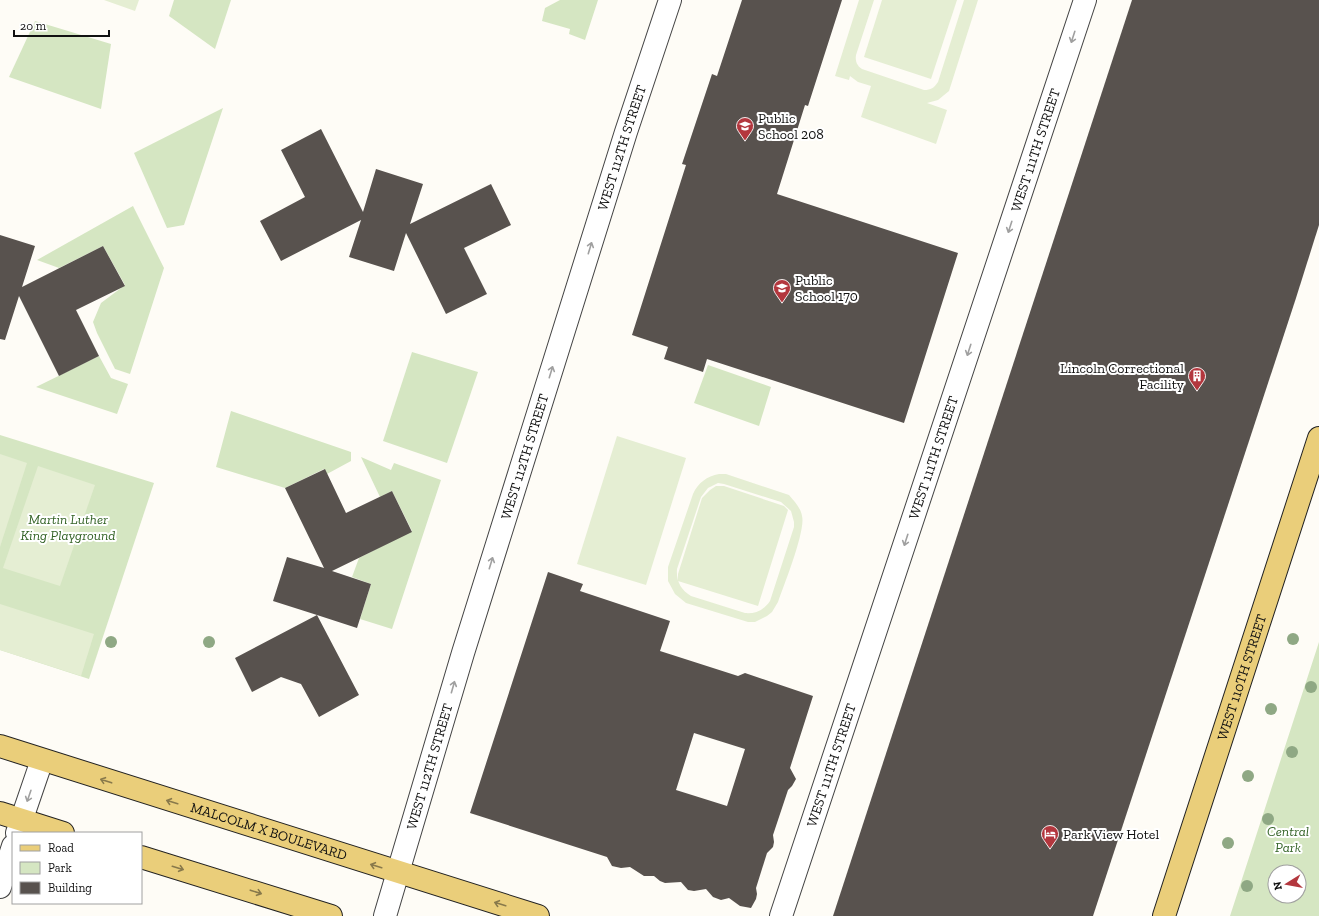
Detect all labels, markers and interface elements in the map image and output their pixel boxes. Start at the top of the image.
scale bar [14,12,109,38]
text: 20 m [20,19,47,33]
one-way arrow [1068,31,1076,43]
street label: WEST 112TH STREET [594,82,650,212]
street label: WEST 111TH STREET [1007,86,1064,214]
place label: Public School 208 [758,110,824,143]
school or university icon: Public School 208 [735,116,755,141]
one-way arrow [1005,221,1013,233]
one-way arrow [587,242,594,255]
place label: Public School 170 [795,272,858,305]
school or university icon: Public School 170 [772,278,792,303]
one-way arrow [965,344,972,357]
place label: Lincoln Correctional Facility [1060,360,1185,393]
one-way arrow [548,366,555,379]
building icon: Lincoln Correctional Facility [1187,366,1207,391]
street label: WEST 112TH STREET [497,391,552,522]
street label: WEST 111TH STREET [905,394,962,521]
park label: Martin Luther King Playground [20,511,116,544]
one-way arrow [902,533,909,546]
one-way arrow [488,558,496,570]
street label: WEST 110TH STREET [1213,612,1270,742]
one-way arrow [450,681,457,694]
street label: WEST 112TH STREET [403,701,456,832]
street label: WEST 111TH STREET [803,701,860,829]
one-way arrow [100,777,113,784]
one-way arrow [25,790,33,802]
one-way arrow [166,798,179,805]
street label: MALCOLM X BOULEVARD [189,798,349,864]
park label: Central Park [1267,823,1309,856]
hotel icon: Park View Hotel [1040,824,1060,849]
place label: Park View Hotel [1063,826,1159,843]
legend [12,832,142,904]
text: Road [48,841,74,855]
text: Park [48,861,73,875]
one-way arrow [371,861,383,869]
north arrow [1267,864,1307,904]
one-way arrow [172,865,185,872]
text: N [1270,880,1285,891]
text: Building [48,881,92,895]
one-way arrow [249,889,262,896]
one-way arrow [494,900,507,907]

